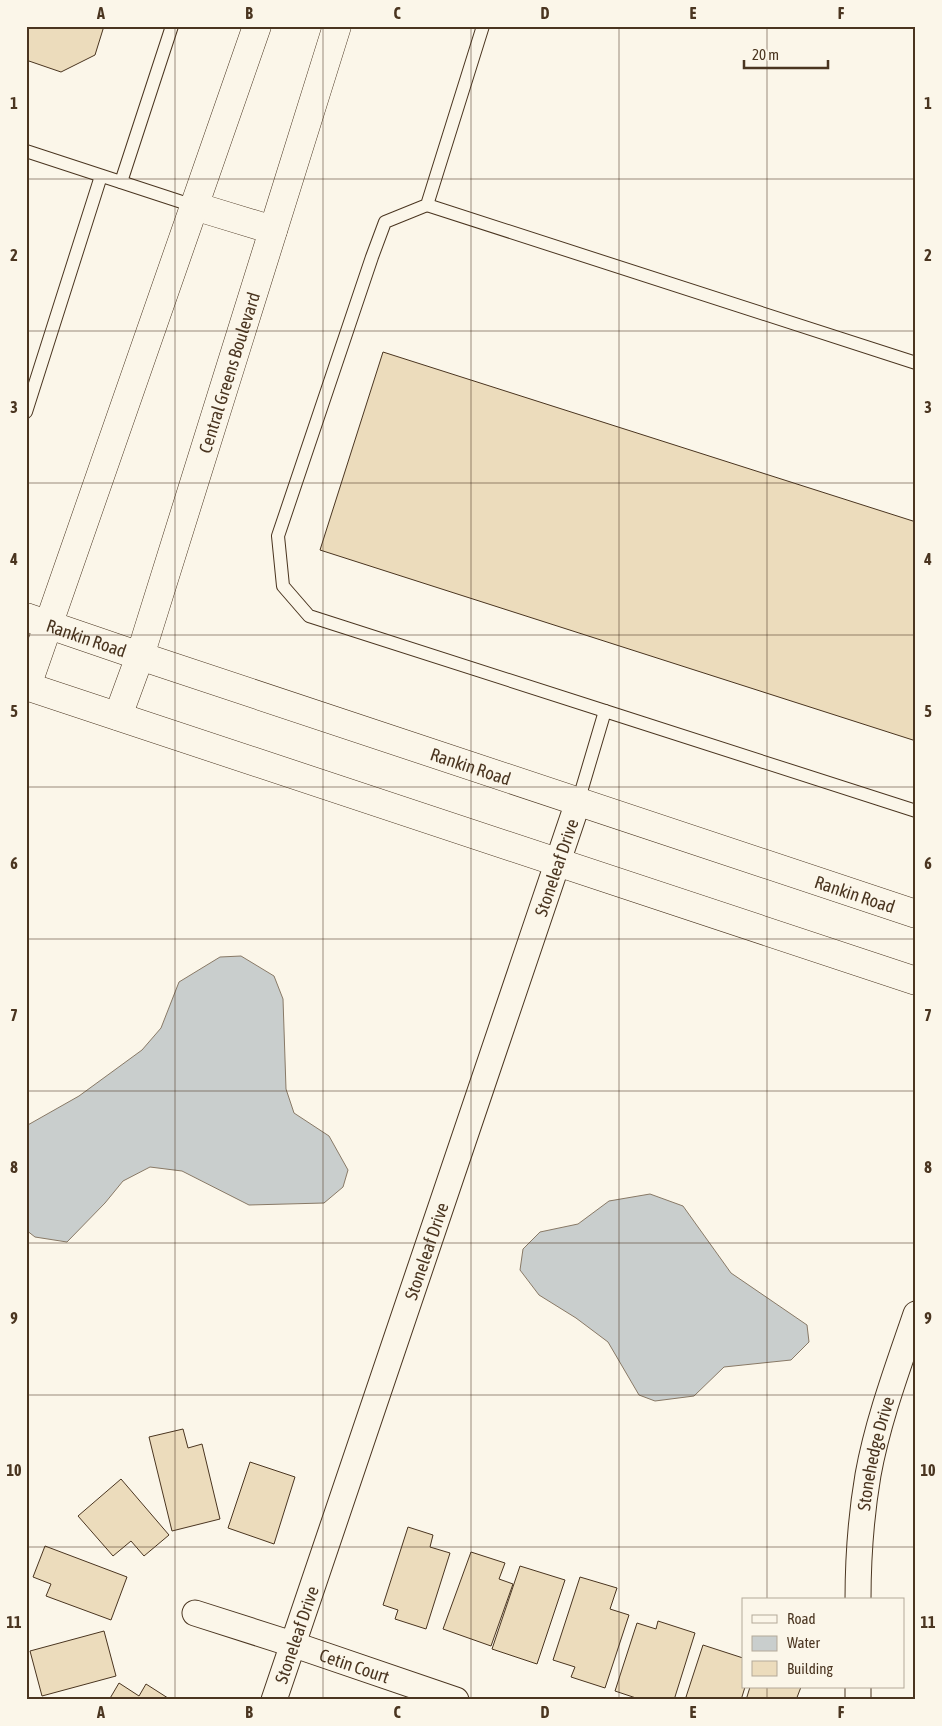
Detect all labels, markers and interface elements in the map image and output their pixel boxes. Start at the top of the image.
text: A [96,4,105,22]
text: B [245,4,253,22]
text: C [393,4,401,22]
text: D [541,4,550,22]
text: E [690,4,697,22]
text: F [838,4,845,22]
scale bar [744,38,828,70]
text: 20 m [752,46,779,63]
text: 1 [10,94,18,112]
text: 1 [924,94,932,112]
text: 2 [10,246,18,264]
text: 2 [924,246,932,264]
street label: Central Greens Boulevard [194,289,264,455]
text: 3 [10,398,18,416]
text: 3 [924,398,932,416]
text: 4 [9,550,18,568]
text: 4 [923,550,932,568]
street label: Rankin Road [44,614,129,661]
text: 5 [10,702,18,720]
text: 5 [924,702,932,720]
street label: Rankin Road [428,743,514,789]
street label: Stoneleaf Drive [530,816,582,919]
text: 6 [10,854,18,872]
text: 6 [924,854,932,872]
street label: Rankin Road [812,871,898,917]
text: 7 [10,1006,18,1024]
text: 7 [924,1006,932,1024]
text: 8 [10,1158,18,1176]
text: 8 [924,1158,932,1176]
street label: Stoneleaf Drive [400,1200,452,1302]
text: 9 [10,1309,18,1327]
text: 9 [924,1309,932,1327]
street label: Stonehedge Drive [853,1394,898,1512]
text: 10 [6,1461,22,1479]
text: 10 [920,1461,936,1479]
street label: Stoneleaf Drive [270,1583,322,1686]
legend [742,1598,904,1688]
text: Road [787,1610,816,1627]
text: 11 [6,1613,22,1631]
text: 11 [920,1613,936,1631]
text: Water [787,1634,820,1651]
street label: Cetin Court [317,1644,392,1687]
text: Building [787,1660,833,1677]
text: A [96,1703,105,1721]
text: B [245,1703,253,1721]
text: C [393,1703,401,1721]
text: D [541,1703,550,1721]
text: E [690,1703,697,1721]
text: F [838,1703,845,1721]

